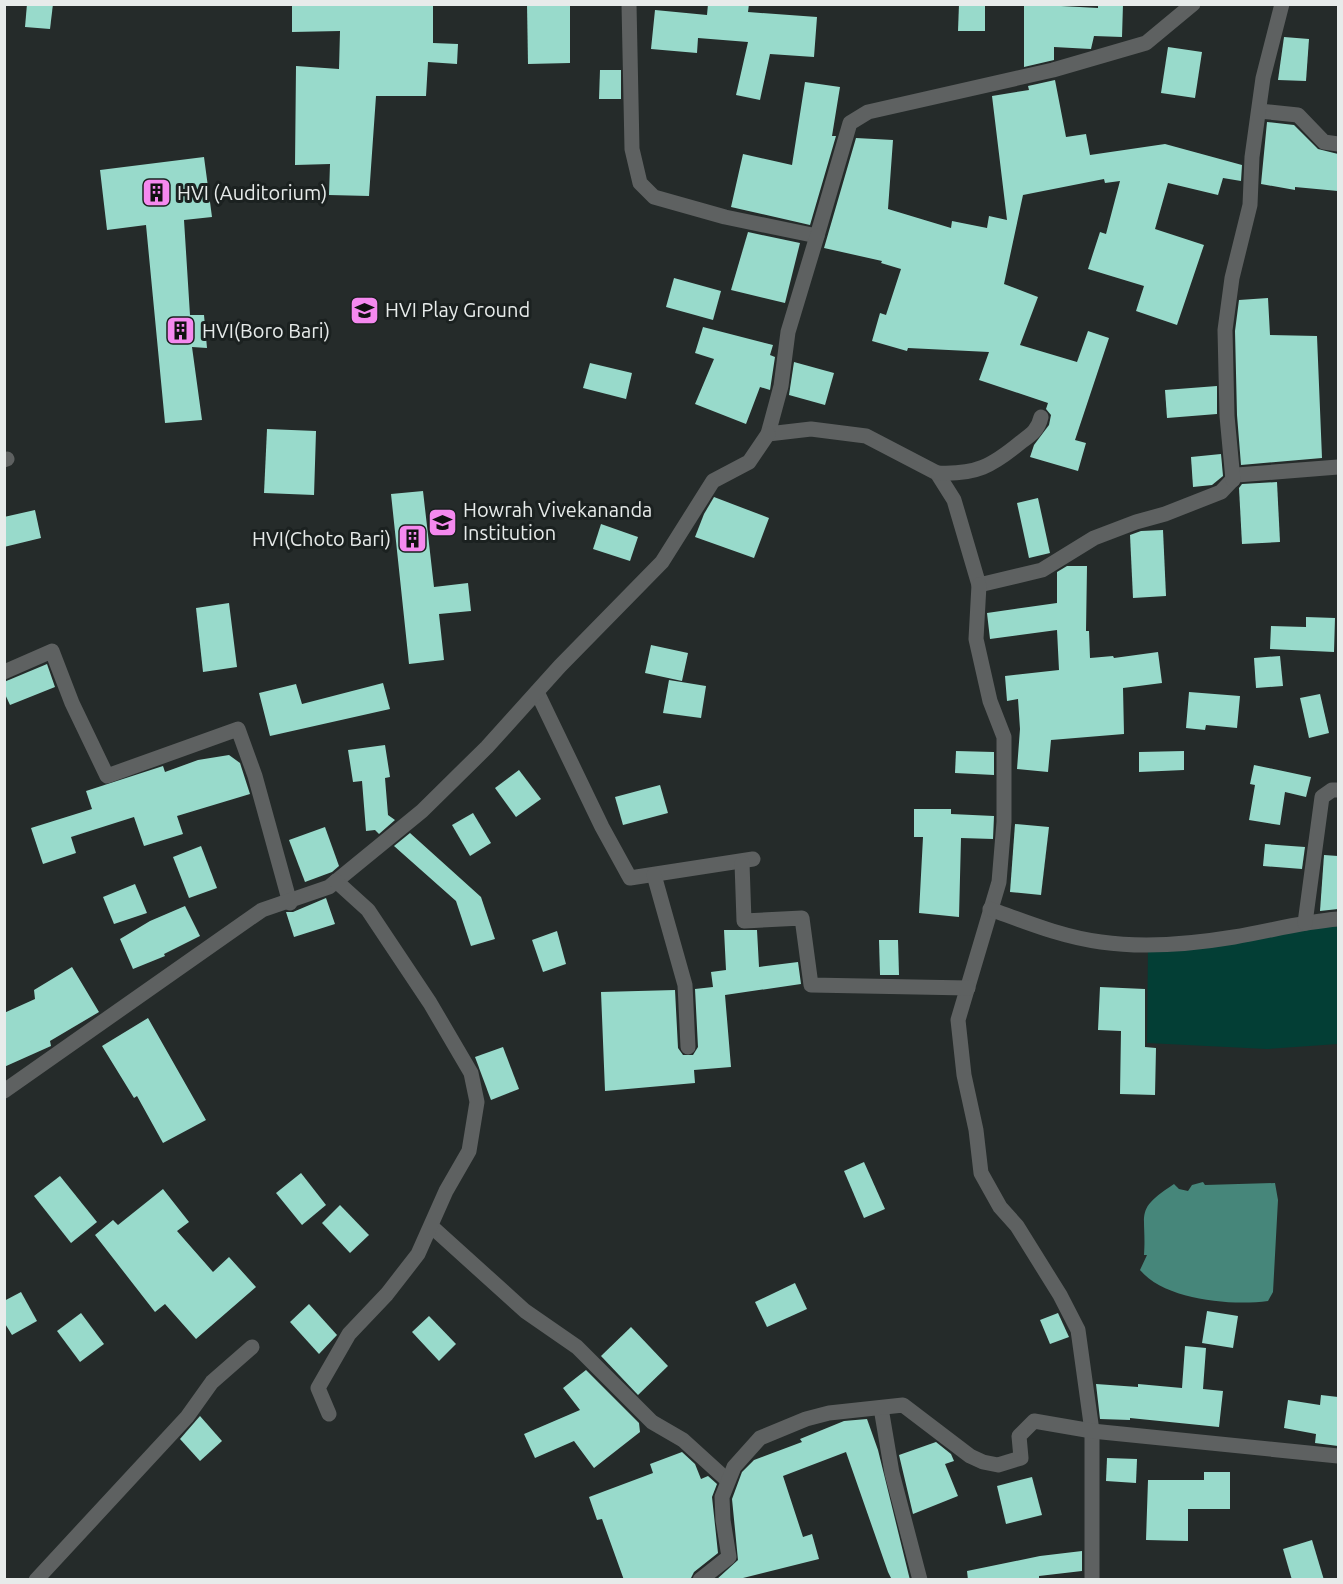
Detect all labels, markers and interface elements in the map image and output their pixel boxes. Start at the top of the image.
building icon: HVI (Auditorium) [140,177,172,209]
place label: HVI (Auditorium) [177,181,327,204]
school or university icon: HVI Play Ground [348,294,380,326]
place label: HVI Play Ground [385,298,530,321]
building icon: HVI(Boro Bari) [165,315,197,347]
place label: HVI(Boro Bari) [202,319,330,342]
place label: Howrah Vivekananda Institution [463,498,652,544]
school or university icon: Howrah Vivekananda Institution [426,506,458,538]
building icon: HVI(Choto Bari) [396,523,428,555]
place label: HVI(Choto Bari) [252,527,391,550]

